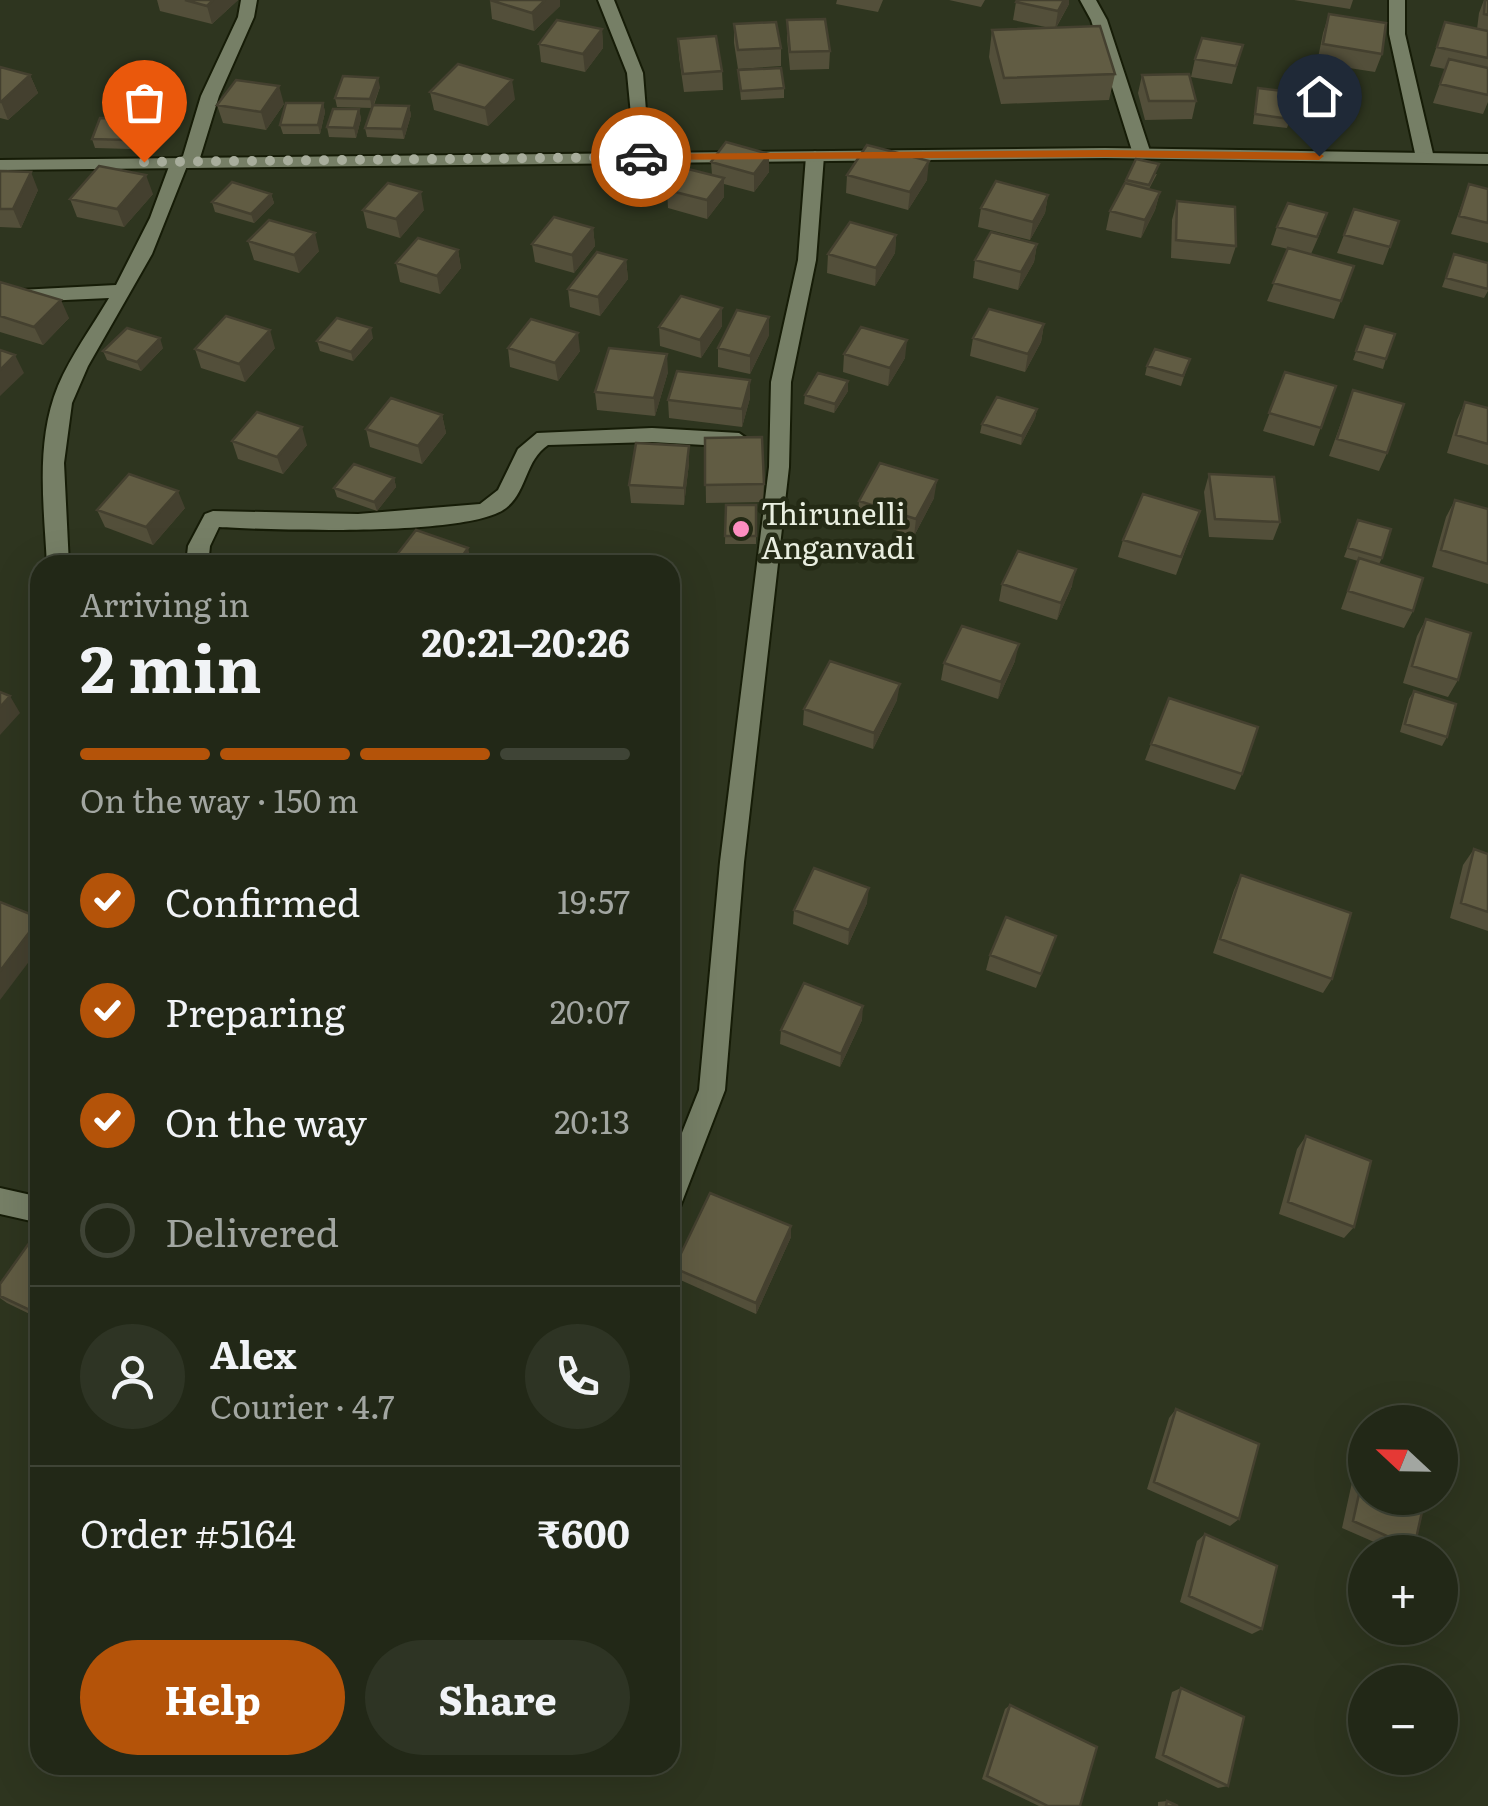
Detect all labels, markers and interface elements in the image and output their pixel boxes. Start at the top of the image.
pin [1277,54,1362,157]
pin [102,60,187,163]
icon: home [1292,69,1347,124]
icon: bag [117,75,172,130]
courier [591,107,691,207]
icon: car [614,130,669,185]
place label: Thirunelli Anganvadi [761,490,915,568]
marker: Thirunelli Anganvadi [730,518,752,540]
text: Arriving in [80,579,250,627]
text: 20:21–20:26 [422,612,630,669]
text: 2 min [80,616,262,713]
text: On the way · 150 m [80,775,359,823]
text: Confirmed [165,872,360,929]
icon: check [80,873,135,928]
text: 19:57 [557,876,630,924]
text: Preparing [165,982,345,1039]
icon: check [80,983,135,1038]
text: 20:07 [550,986,630,1034]
text: On the way [165,1092,367,1149]
icon: check [80,1093,135,1148]
text: 20:13 [554,1096,630,1144]
text: Delivered [165,1202,339,1259]
button: person [80,1324,185,1429]
text: Alex [210,1324,296,1381]
button: phone [525,1324,630,1429]
text: Courier · 4.7 [210,1381,395,1429]
north arrow [1348,1405,1458,1515]
map controls [1348,1405,1458,1775]
text: Order #5164 [80,1503,296,1560]
text: ₹600 [538,1503,630,1560]
button: + [1348,1535,1458,1645]
button: Help [80,1640,345,1755]
button: Share [365,1640,630,1755]
button: − [1348,1665,1458,1775]

